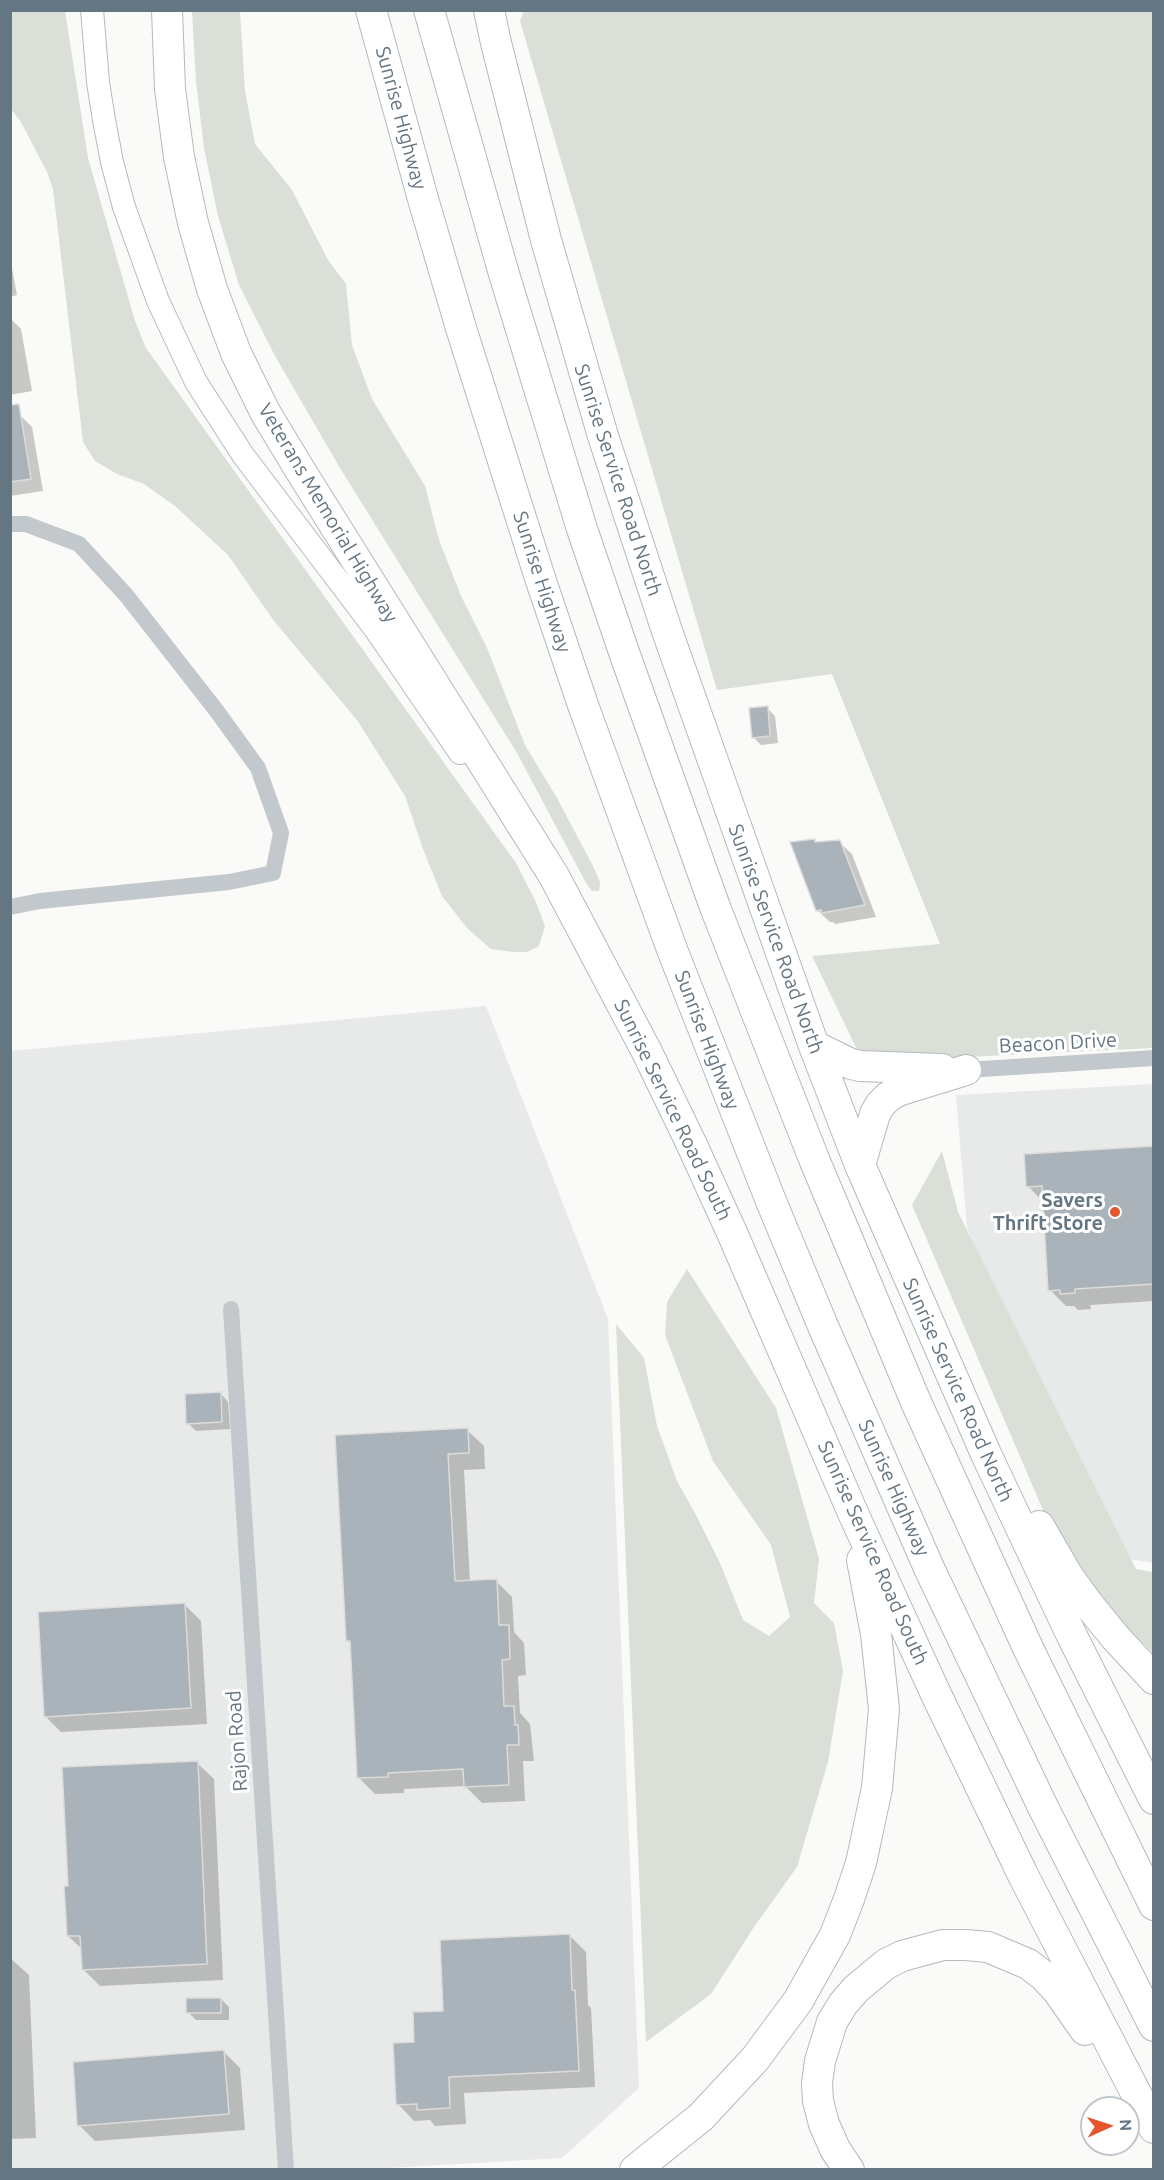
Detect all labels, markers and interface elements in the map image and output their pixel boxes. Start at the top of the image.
street label: Sunrise Highway [370,44,432,192]
street label: Sunrise Service Road North [569,361,667,599]
street label: Veterans Memorial Highway [253,399,403,627]
street label: Sunrise Highway [508,508,576,656]
street label: Sunrise Service Road North [723,821,829,1057]
street label: Sunrise Highway [669,967,745,1113]
street label: Sunrise Service Road South [609,996,737,1224]
street label: Beacon Drive [998,1028,1118,1058]
place label: Savers Thrift Store [993,1188,1103,1235]
marker: Savers Thrift Store [1108,1205,1122,1219]
street label: Sunrise Service Road North [898,1274,1018,1506]
street label: Sunrise Highway [853,1416,935,1560]
street label: Sunrise Service Road South [813,1437,933,1669]
street label: Rajon Road [221,1690,253,1792]
north arrow [1080,2096,1140,2156]
text: N [1117,2119,1135,2132]

